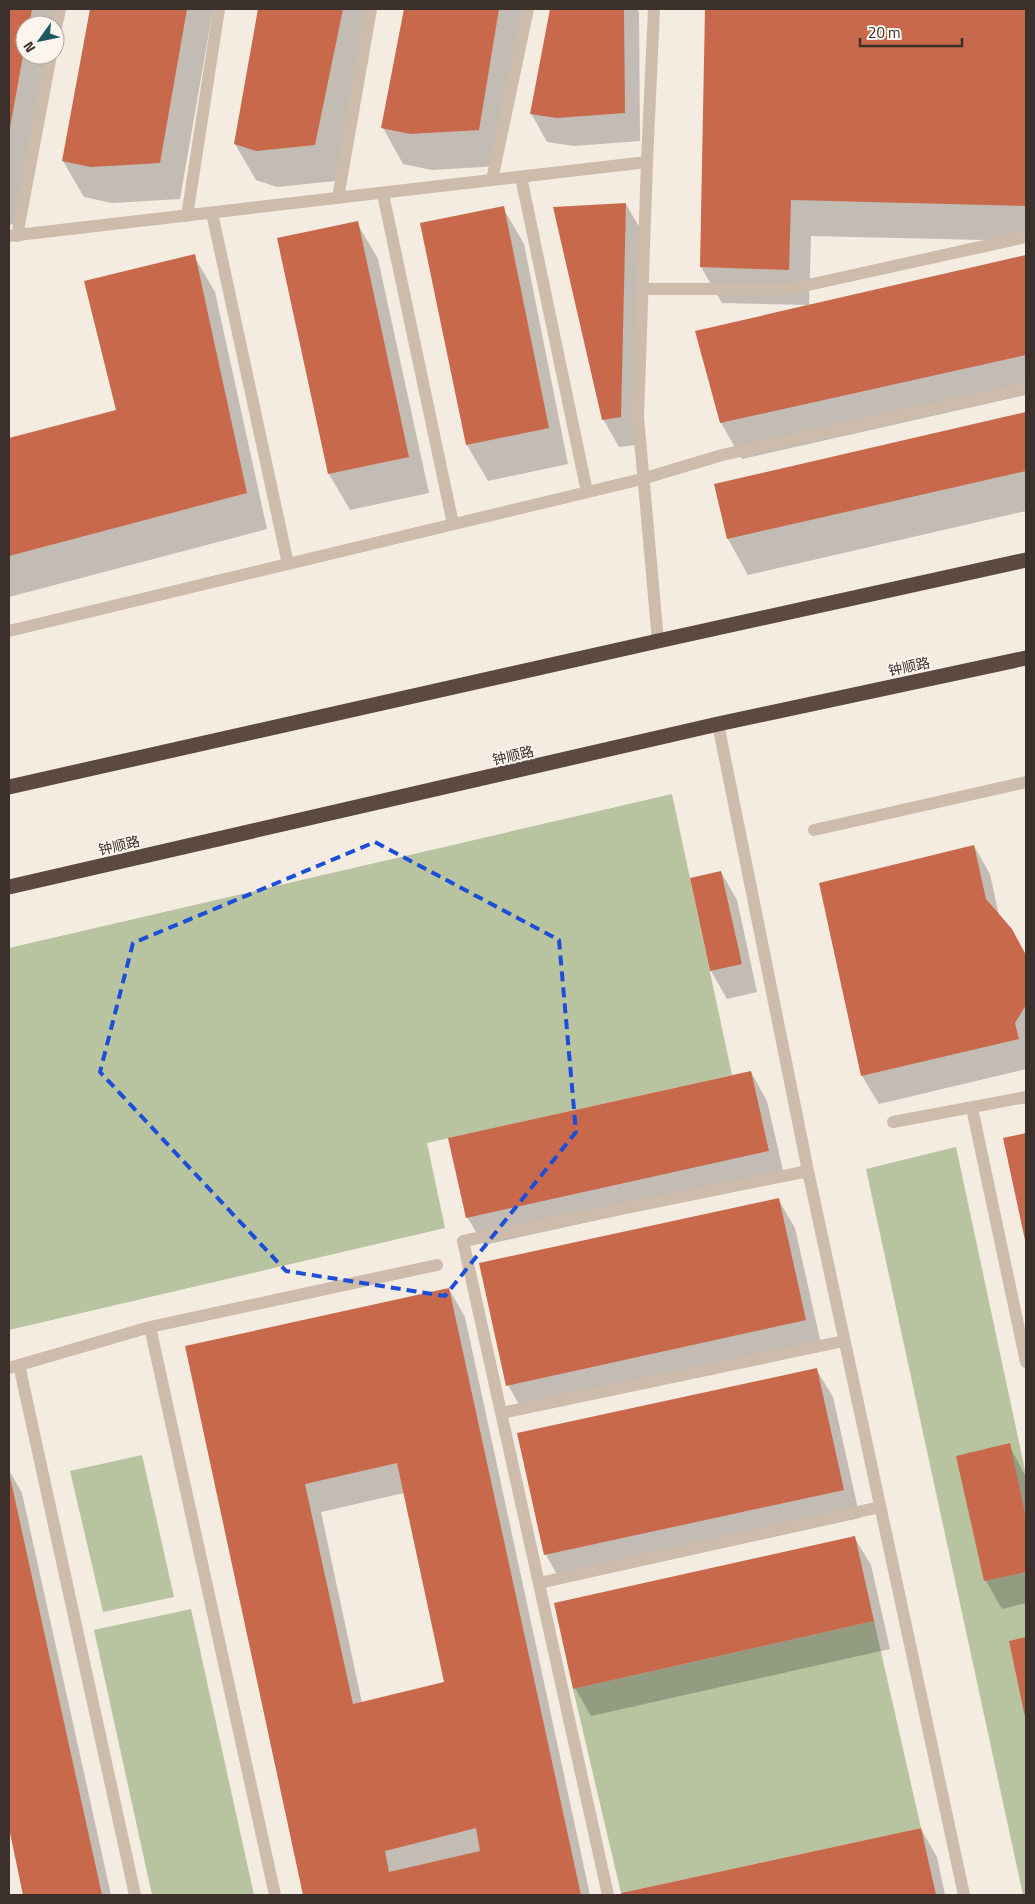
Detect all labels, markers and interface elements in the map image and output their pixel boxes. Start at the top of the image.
north arrow [15,15,65,65]
scale bar [860,15,962,47]
text: 20 m [868,21,901,44]
text: N [17,38,40,57]
street label: 钟顺路 [886,651,932,681]
street label: 钟顺路 [490,740,536,770]
street label: 钟顺路 [96,830,142,860]

